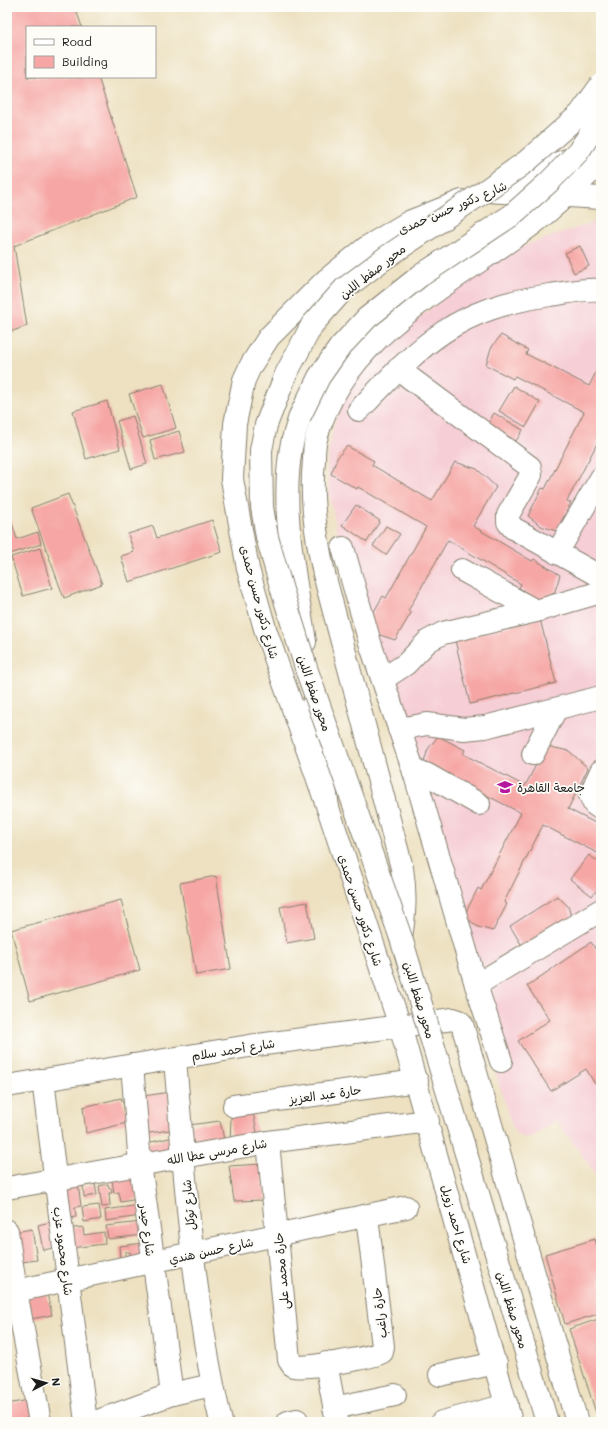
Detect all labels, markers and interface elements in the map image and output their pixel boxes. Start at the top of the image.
legend [26,26,156,78]
text: Road [62,33,92,49]
text: Building [62,53,108,69]
street label: شارع دكتور حسن حمدى [395,177,510,239]
street label: محور صفط اللبن [336,240,409,303]
street label: شارع دكتور حسن حمدى [235,543,283,661]
street label: محور صفط اللبن [294,653,336,734]
school or university icon: جامعة القاهرة [496,778,514,796]
place label: جامعة القاهرة [517,779,585,796]
street label: شارع دكتور حسن حمدى [333,852,387,969]
street label: محور صفط اللبن [400,960,439,1041]
street label: شارع أحمد سلام [190,1035,276,1065]
street label: حارة عبد العزيز [287,1081,362,1108]
street label: شارع مرسى عطا الله [166,1134,269,1170]
street label: شارع توكل [178,1179,200,1231]
street label: شارع احمد زويل [436,1183,476,1266]
street label: شارع حيدر [135,1202,159,1257]
street label: شارع محمود عزب [49,1206,77,1297]
street label: حارة محمد على [270,1232,293,1310]
street label: شارع حسن هندي [167,1233,255,1269]
street label: محور صفط اللبن [493,1270,532,1351]
street label: حارة راغب [368,1286,391,1339]
north arrow [26,1363,66,1403]
text: N [49,1377,64,1387]

